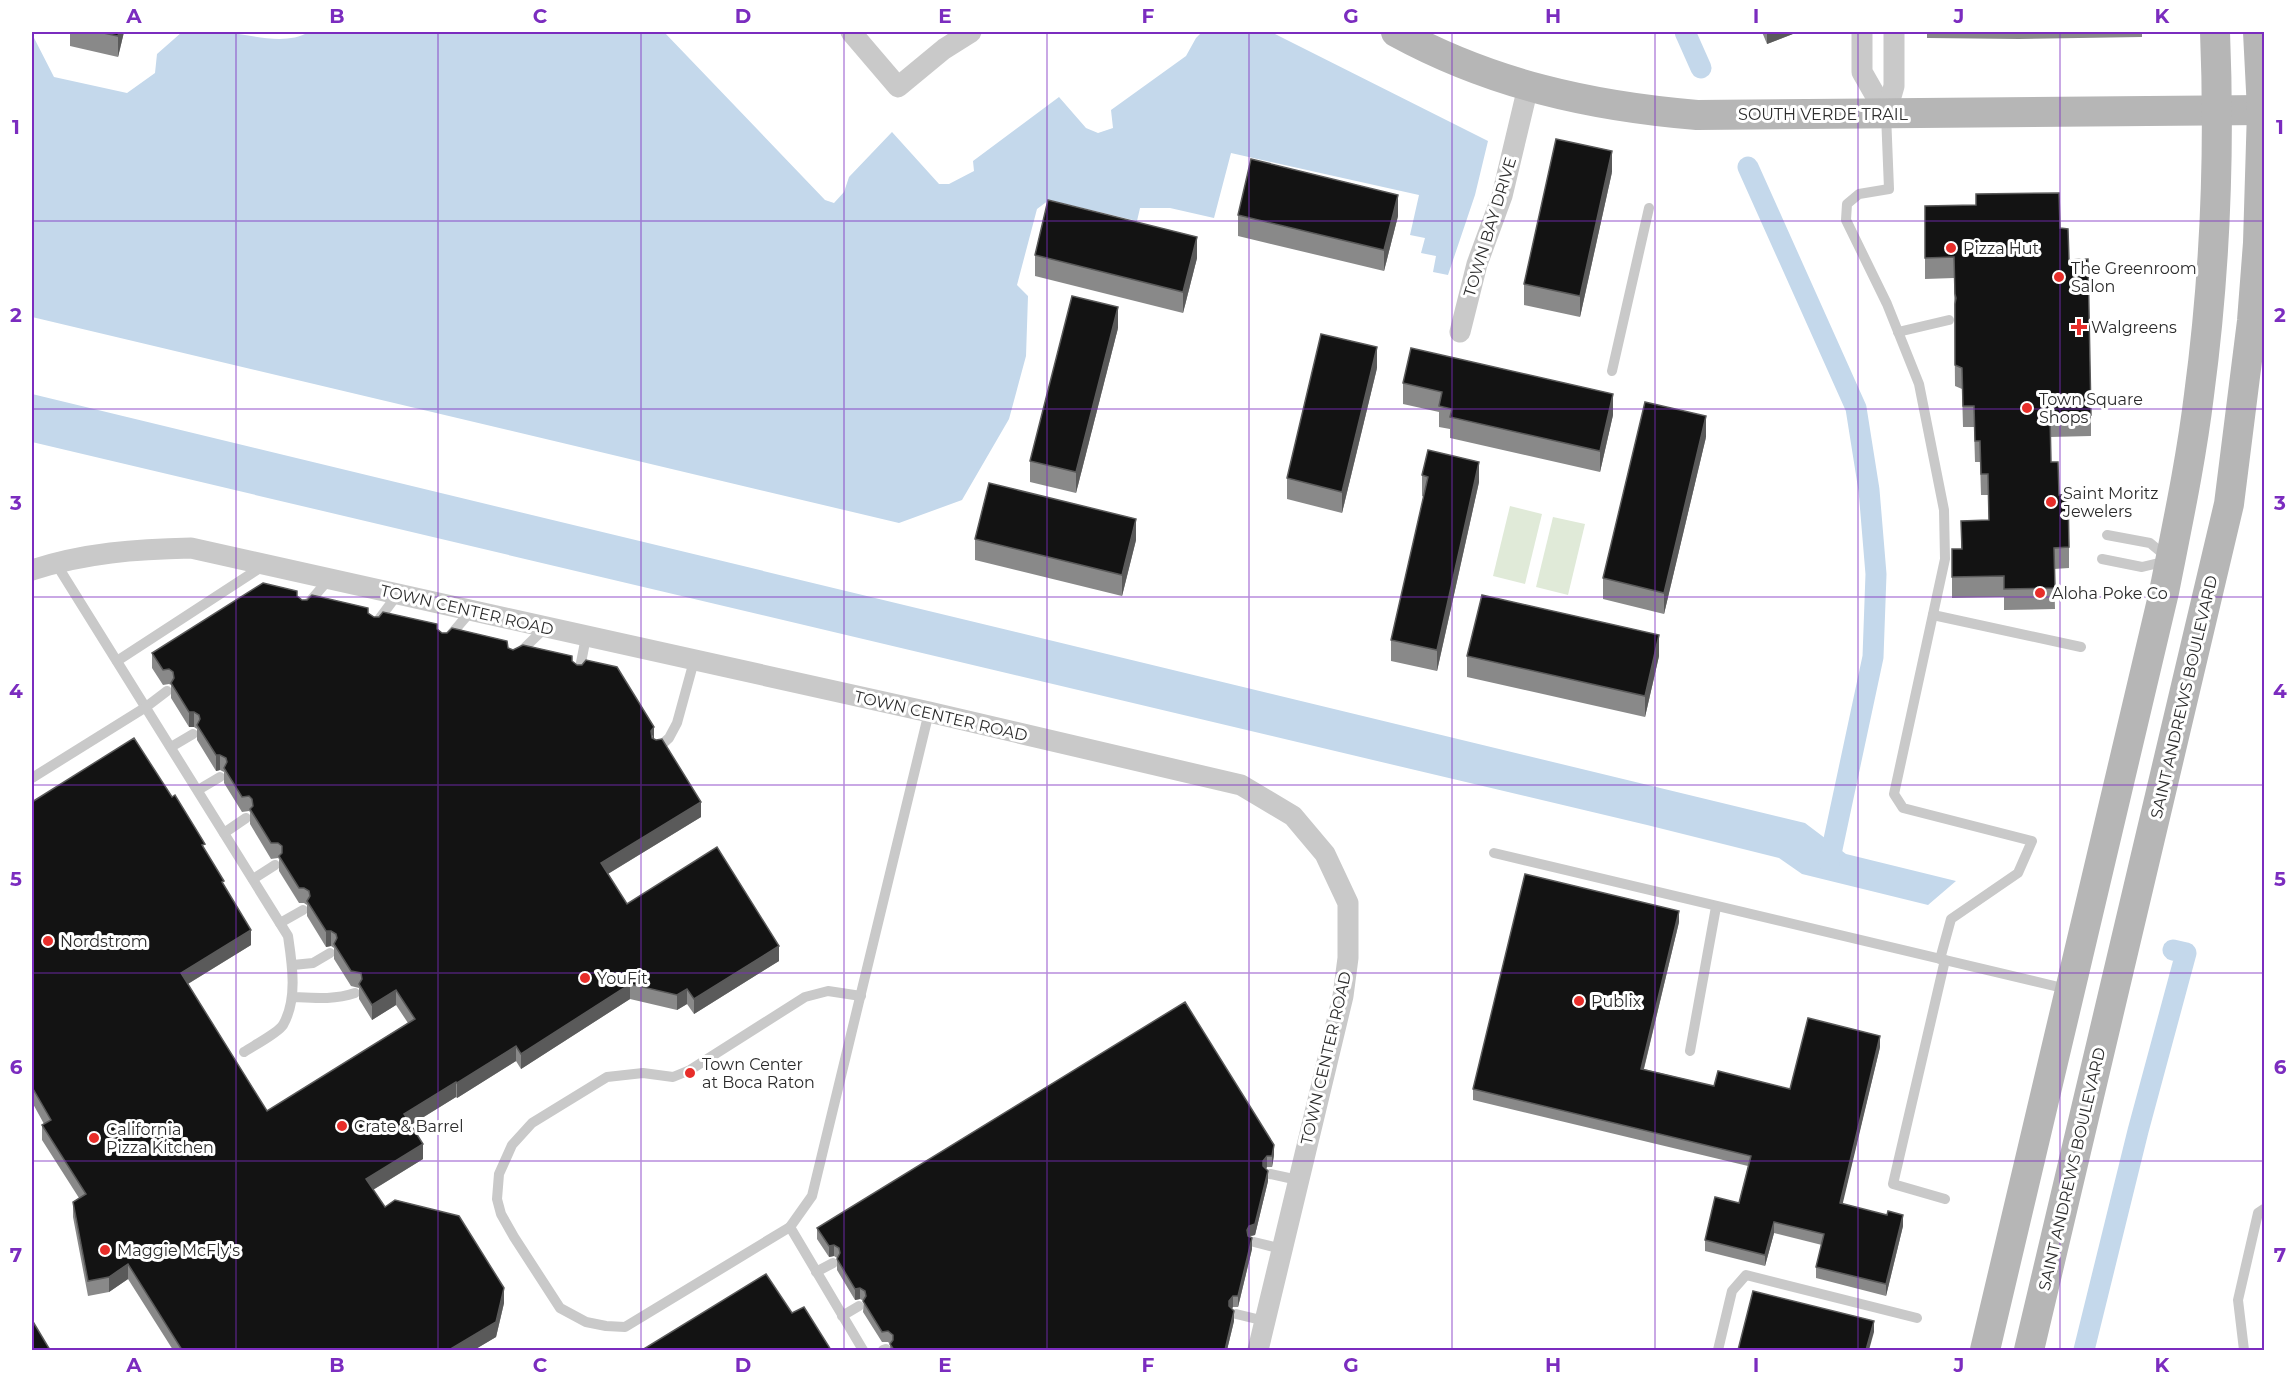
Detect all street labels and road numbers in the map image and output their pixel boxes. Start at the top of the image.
street label: SOUTH VERDE TRAIL [1738,105,1909,124]
street label: TOWN BAY DRIVE [1460,155,1520,299]
street label: SAINT ANDREWS BOULEVARD [2147,574,2221,820]
street label: TOWN CENTER ROAD [379,581,555,639]
street label: TOWN CENTER ROAD [853,687,1029,745]
street label: TOWN CENTER ROAD [1297,970,1355,1146]
street label: SAINT ANDREWS BOULEVARD [2035,1046,2109,1292]

